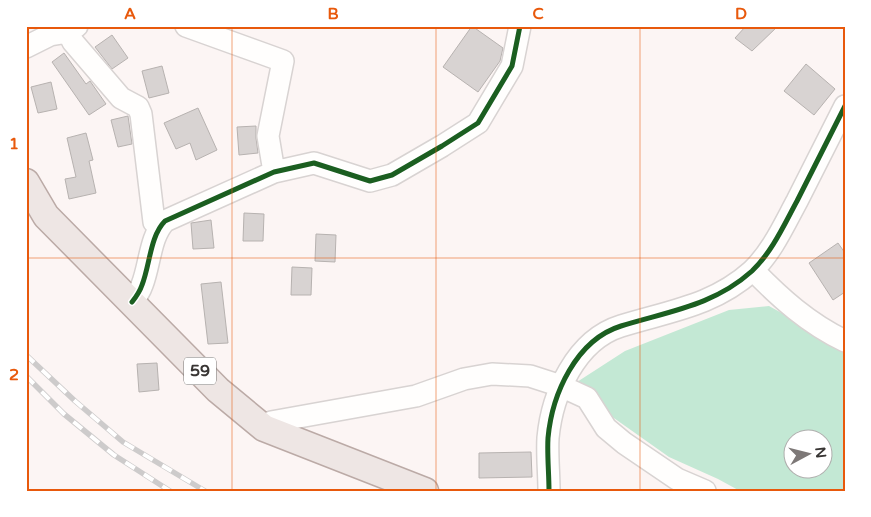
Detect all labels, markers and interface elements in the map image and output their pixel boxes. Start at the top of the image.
text: A [124,4,136,24]
text: B [327,4,339,24]
text: C [532,4,544,24]
text: D [735,4,747,24]
text: 1 [9,134,19,154]
road number: 59 [184,358,216,384]
text: 2 [9,365,19,385]
north arrow [784,430,834,480]
text: N [811,446,830,459]

